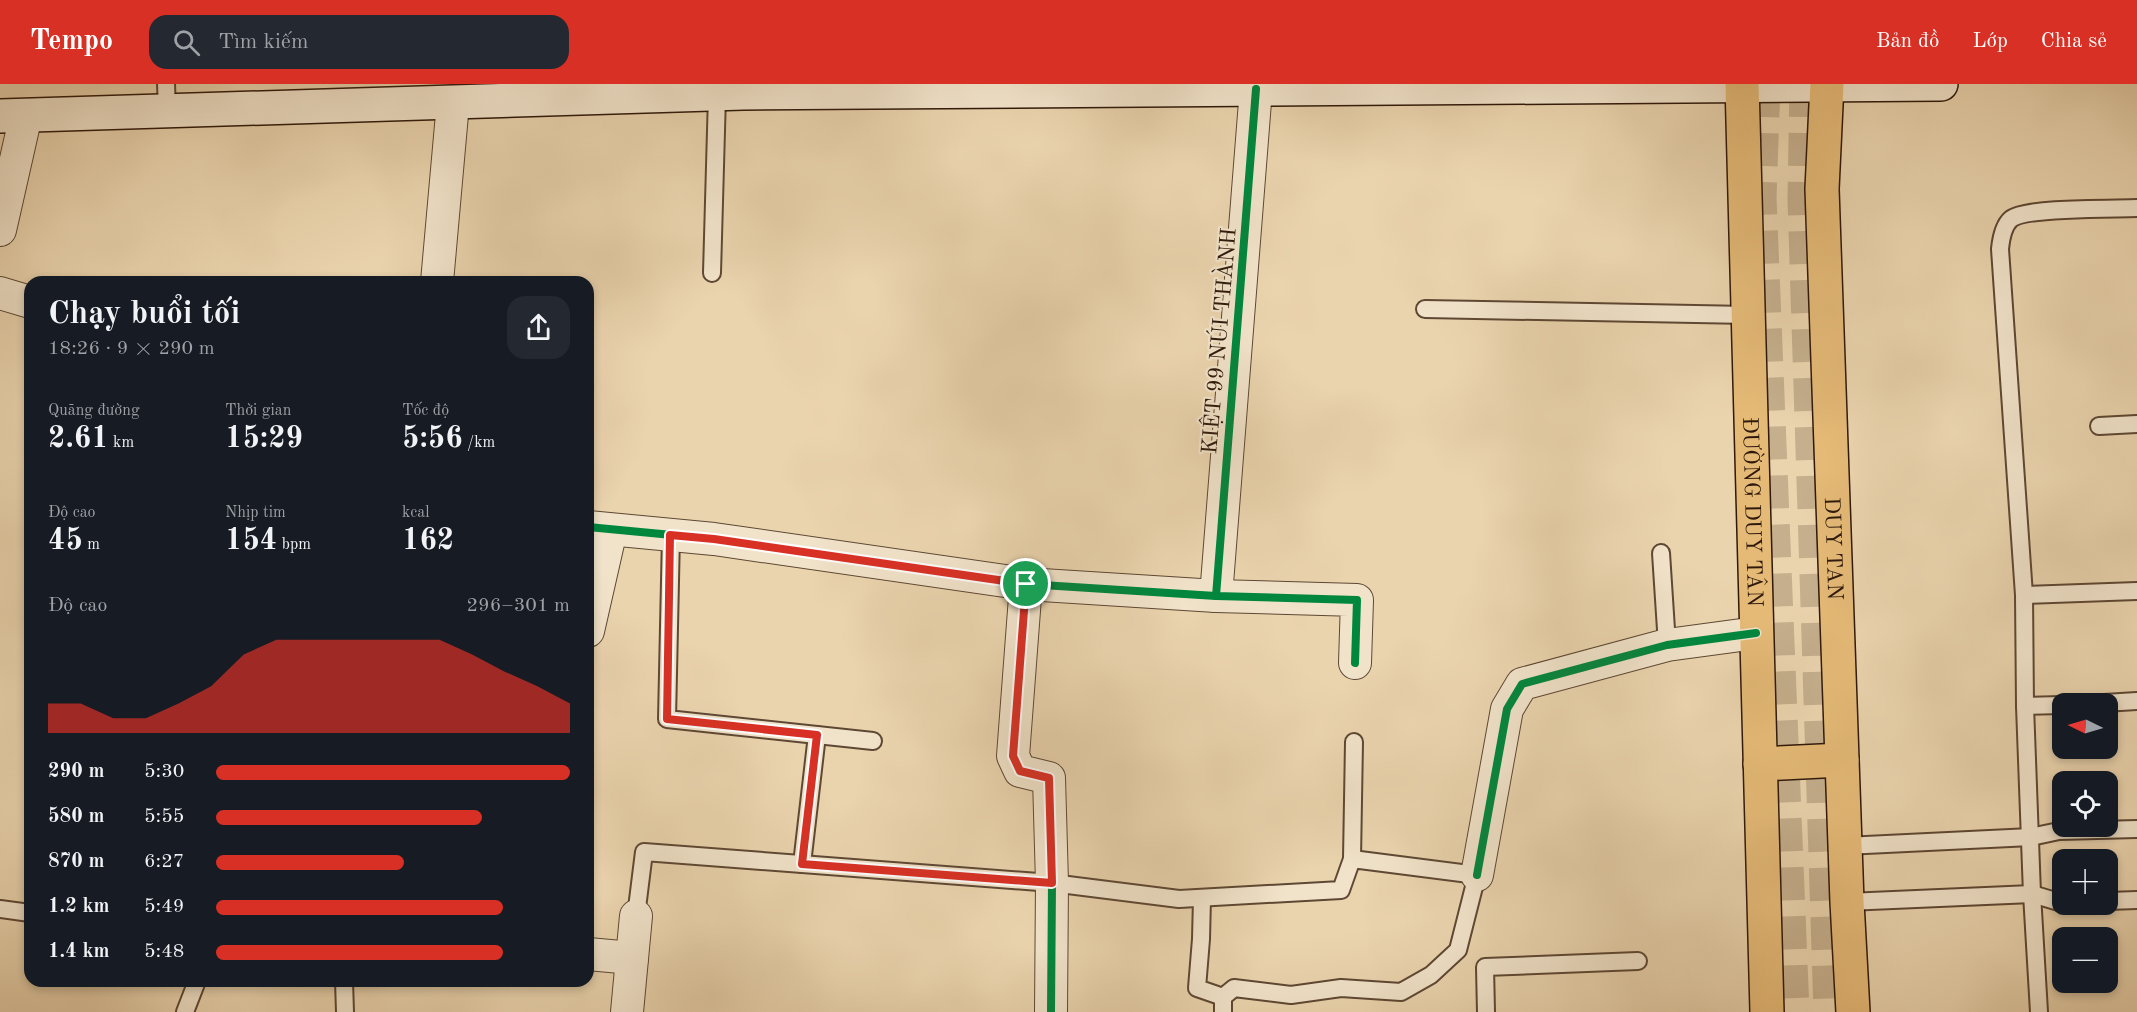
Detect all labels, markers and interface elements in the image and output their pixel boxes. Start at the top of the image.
search box [149,15,569,69]
icon: search [170,26,203,59]
text: Tempo [30,28,113,56]
text: Tìm kiếm [218,31,308,53]
text: Bản đồ [1876,31,1939,52]
text: Lớp [1972,31,2008,52]
text: Chia sẻ [2041,31,2107,52]
street label: KIỆT 99 NÚI THÀNH [1195,227,1241,455]
button: share [507,296,570,359]
text: Chạy buổi tối [48,298,240,331]
text: 18:26 · 9 × 290 m [48,339,215,359]
text: Quãng đường [48,403,140,419]
text: Thời gian [225,403,291,419]
text: Tốc độ [402,403,449,419]
street label: ĐƯỜNG DUY TÂN [1738,417,1768,607]
text: 2.61 [48,424,109,454]
text: 15:29 [225,424,303,454]
text: 5:56 [402,424,463,454]
text: km [109,435,134,451]
text: /km [463,435,495,451]
street label: DUY TAN [1820,497,1845,601]
text: Độ cao [48,505,96,521]
text: Nhịp tim [225,505,286,521]
text: kcal [402,505,430,521]
text: 45 [48,526,83,556]
text: 154 [225,526,277,556]
text: 162 [402,526,454,556]
text: m [83,537,100,553]
text: bpm [277,537,311,553]
pin [1000,558,1051,609]
icon: arrive [1009,567,1042,600]
text: Độ cao [48,596,107,616]
text: 296–301 m [467,596,570,616]
north arrow [2052,693,2118,759]
map controls [2052,693,2118,993]
text: 290 m [48,762,104,782]
text: 5:30 [144,762,184,782]
button: locate [2052,771,2118,837]
text: 580 m [48,807,104,827]
text: 5:55 [144,807,184,827]
button: + [2052,849,2118,915]
text: 870 m [48,852,104,872]
text: 6:27 [144,852,184,872]
text: 1.2 km [48,897,110,917]
text: 5:49 [144,897,184,917]
button: − [2052,927,2118,993]
text: 1.4 km [48,942,110,962]
text: 5:48 [144,942,184,962]

